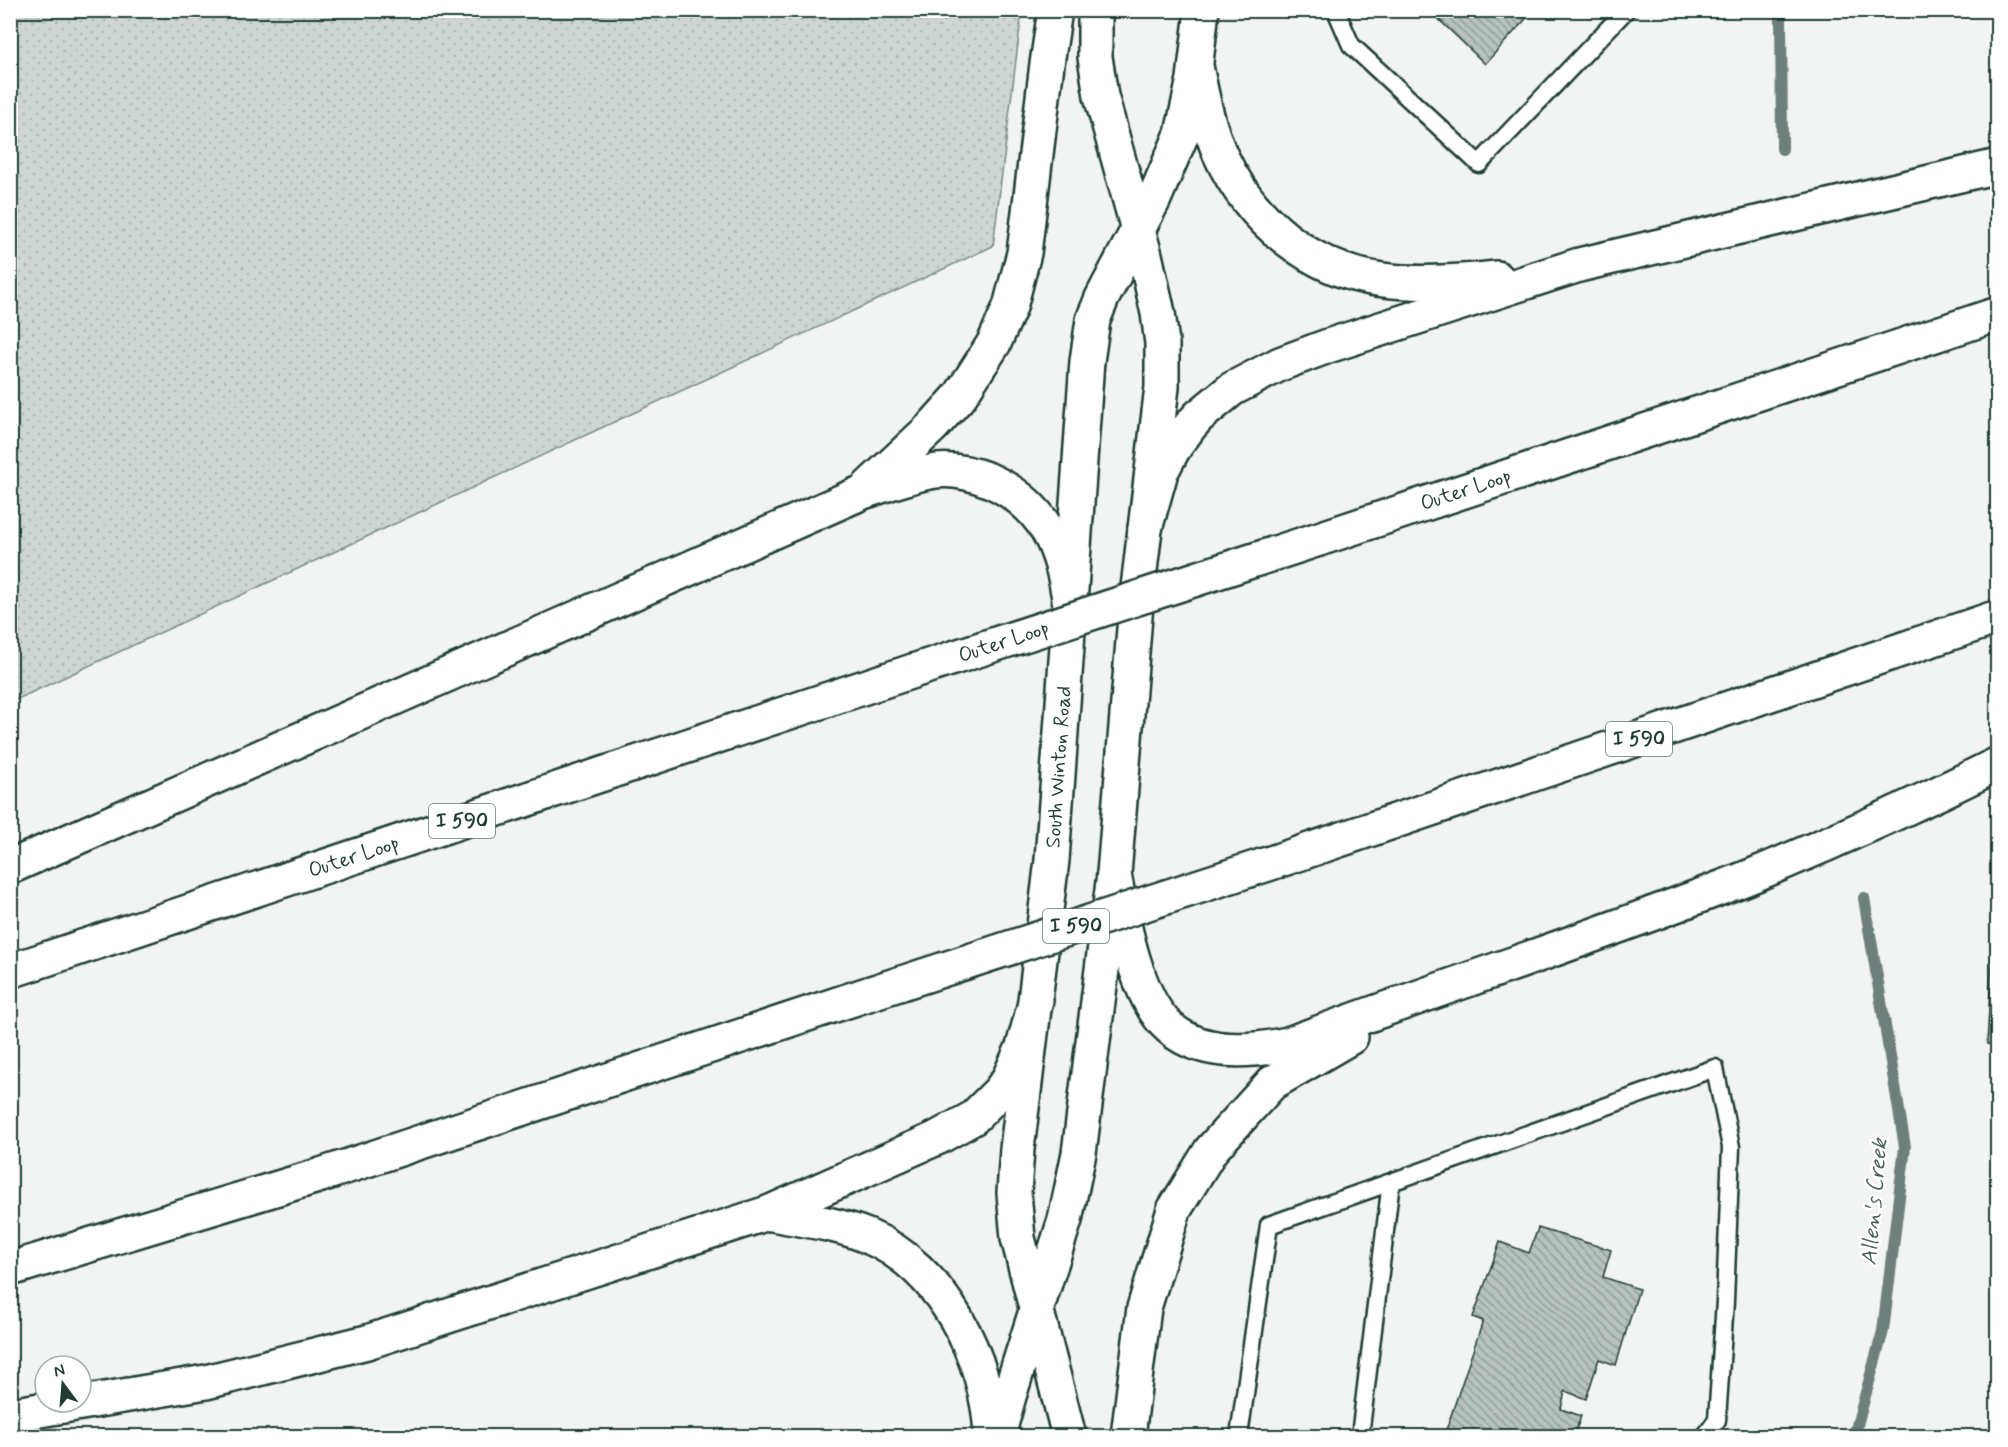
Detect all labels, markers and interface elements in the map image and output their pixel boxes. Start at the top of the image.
street label: Outer Loop [1417,462,1515,518]
street label: Outer Loop [955,614,1053,670]
street label: South Winton Road [1039,685,1079,849]
road number: I 590 [1606,722,1672,756]
road number: I 590 [429,804,495,838]
street label: Outer Loop [305,829,403,885]
road number: I 590 [1043,909,1109,943]
water label: Allen's Creek [1856,1136,1895,1267]
north arrow [33,1354,93,1414]
text: N [51,1359,67,1383]

